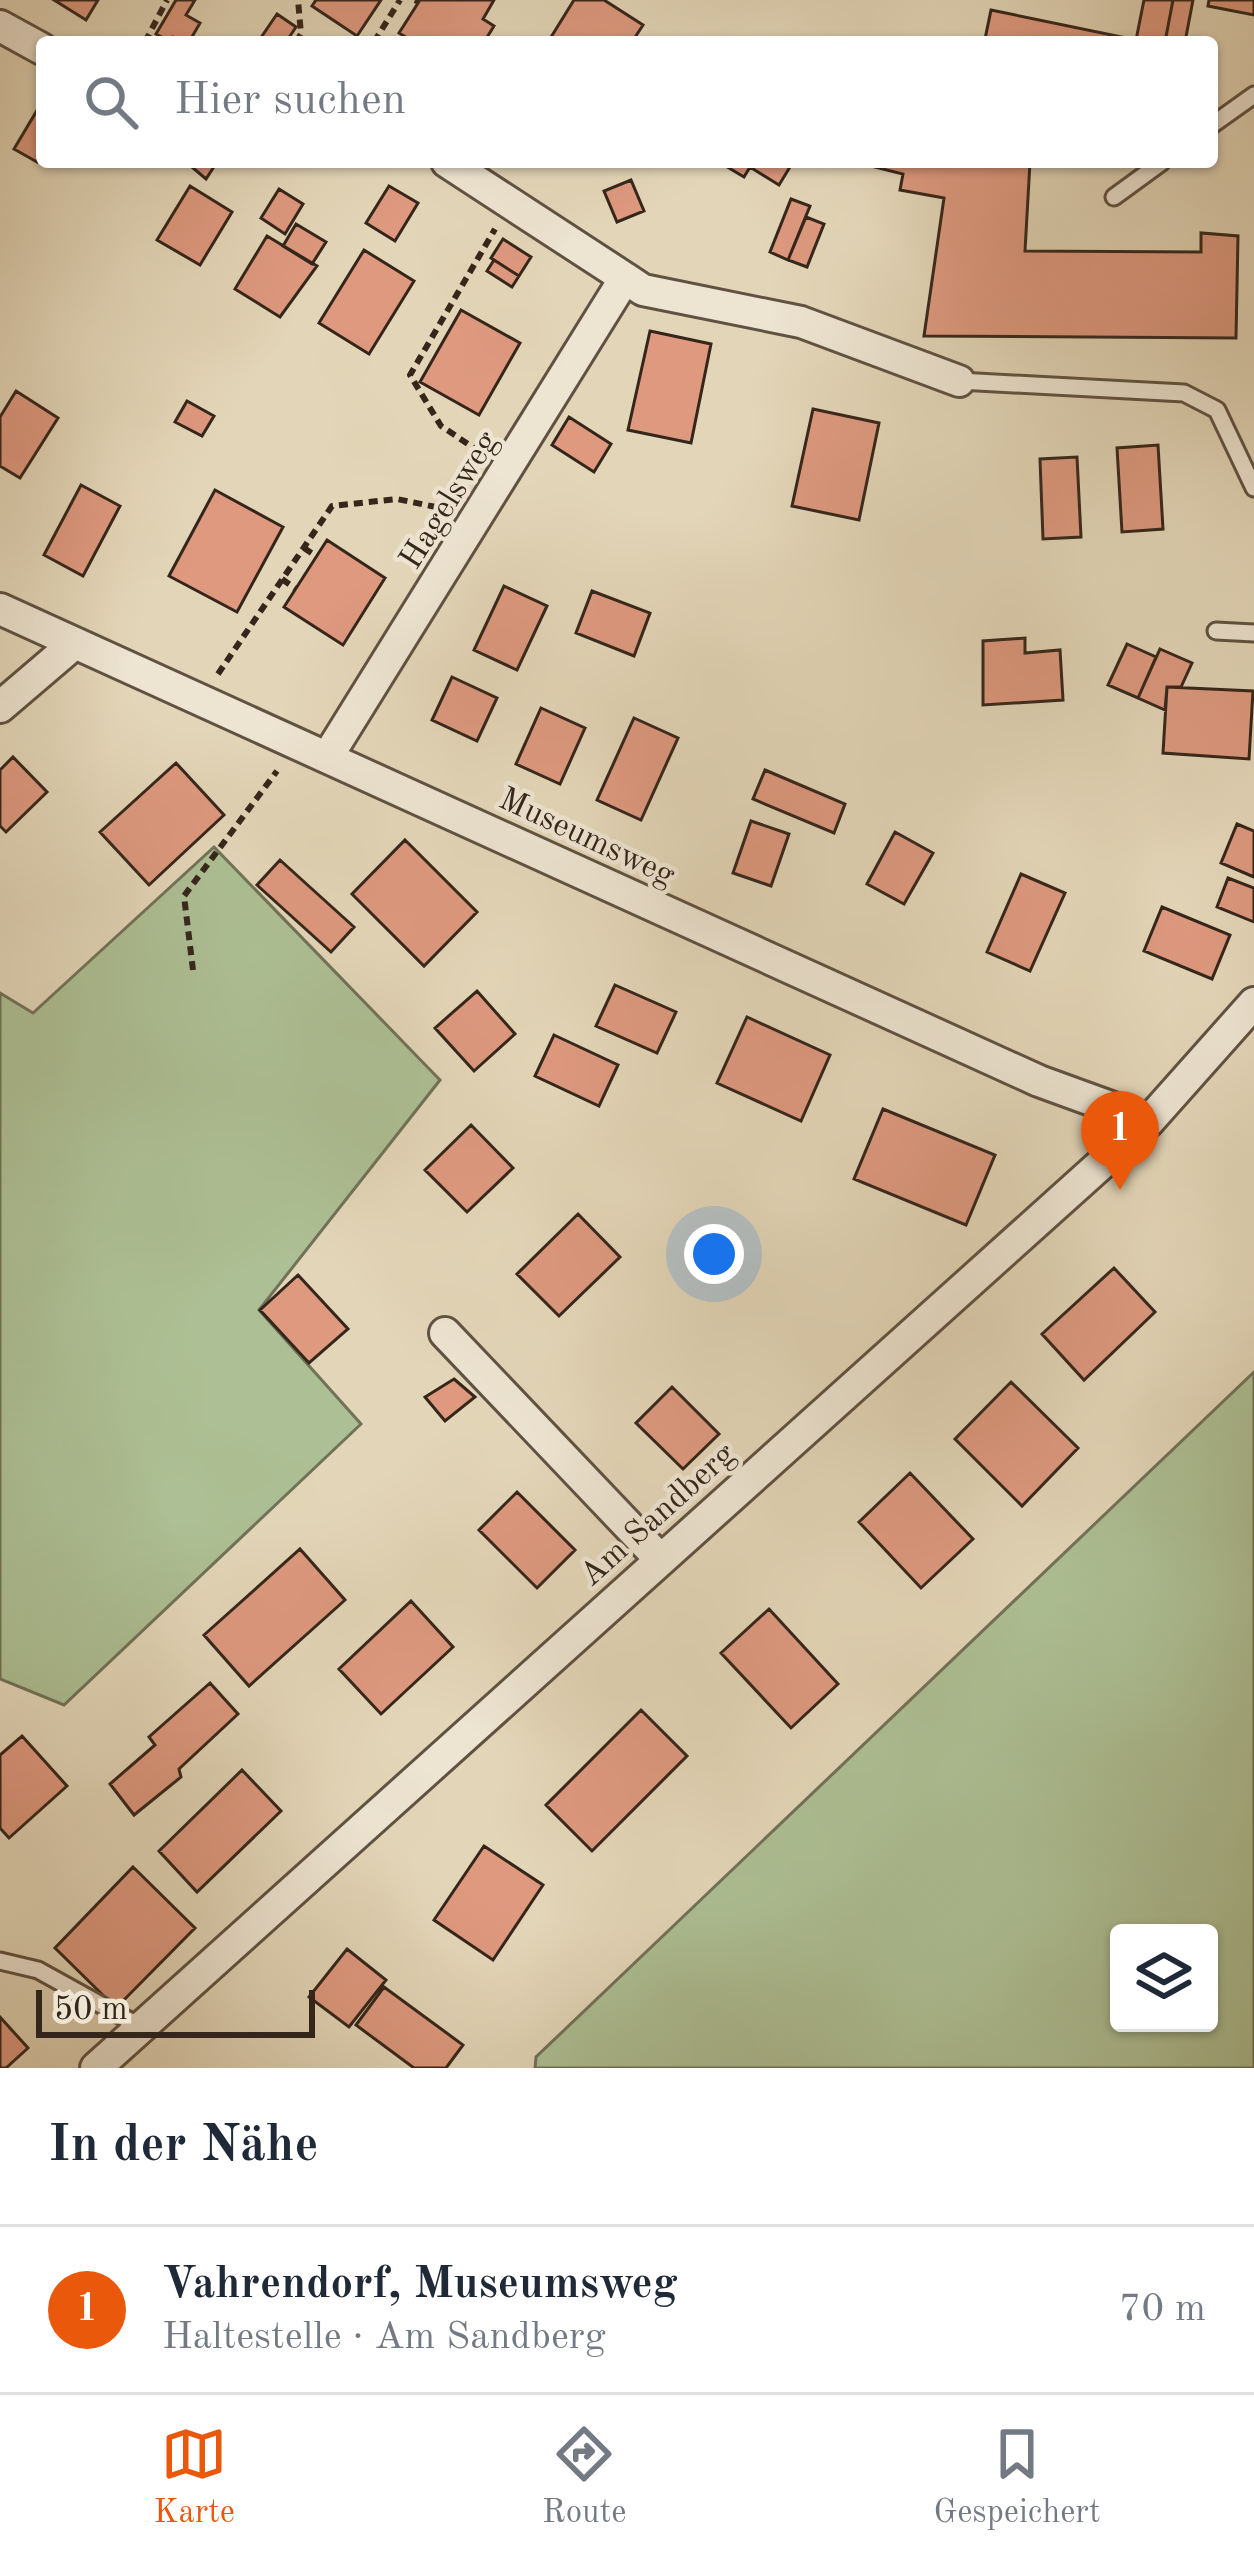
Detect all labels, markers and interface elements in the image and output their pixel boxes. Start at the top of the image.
search box [36,36,1218,168]
icon: search [78,69,144,135]
text: Hier suchen [174,79,406,124]
street label: Hagelsweg [395,426,505,576]
street label: Museumsweg [493,783,680,893]
pin: 1 [1081,1091,1159,1190]
your location [684,1224,744,1284]
street label: Am Sandberg [575,1438,742,1593]
map controls [1110,1924,1218,2032]
button: layers [1110,1924,1218,2032]
scale bar [36,1984,315,2037]
text: 50 m [54,1994,128,2027]
text: In der Nähe [48,2121,319,2172]
text: Vahrendorf, Museumsweg [162,2263,678,2308]
text: 1 [76,2290,98,2329]
text: 70 m [1119,2290,1206,2329]
text: Haltestelle · Am Sandberg [162,2318,606,2357]
tab: Karte [154,2421,235,2534]
tab: Route [542,2421,626,2534]
tab: Gespeichert [933,2421,1100,2534]

